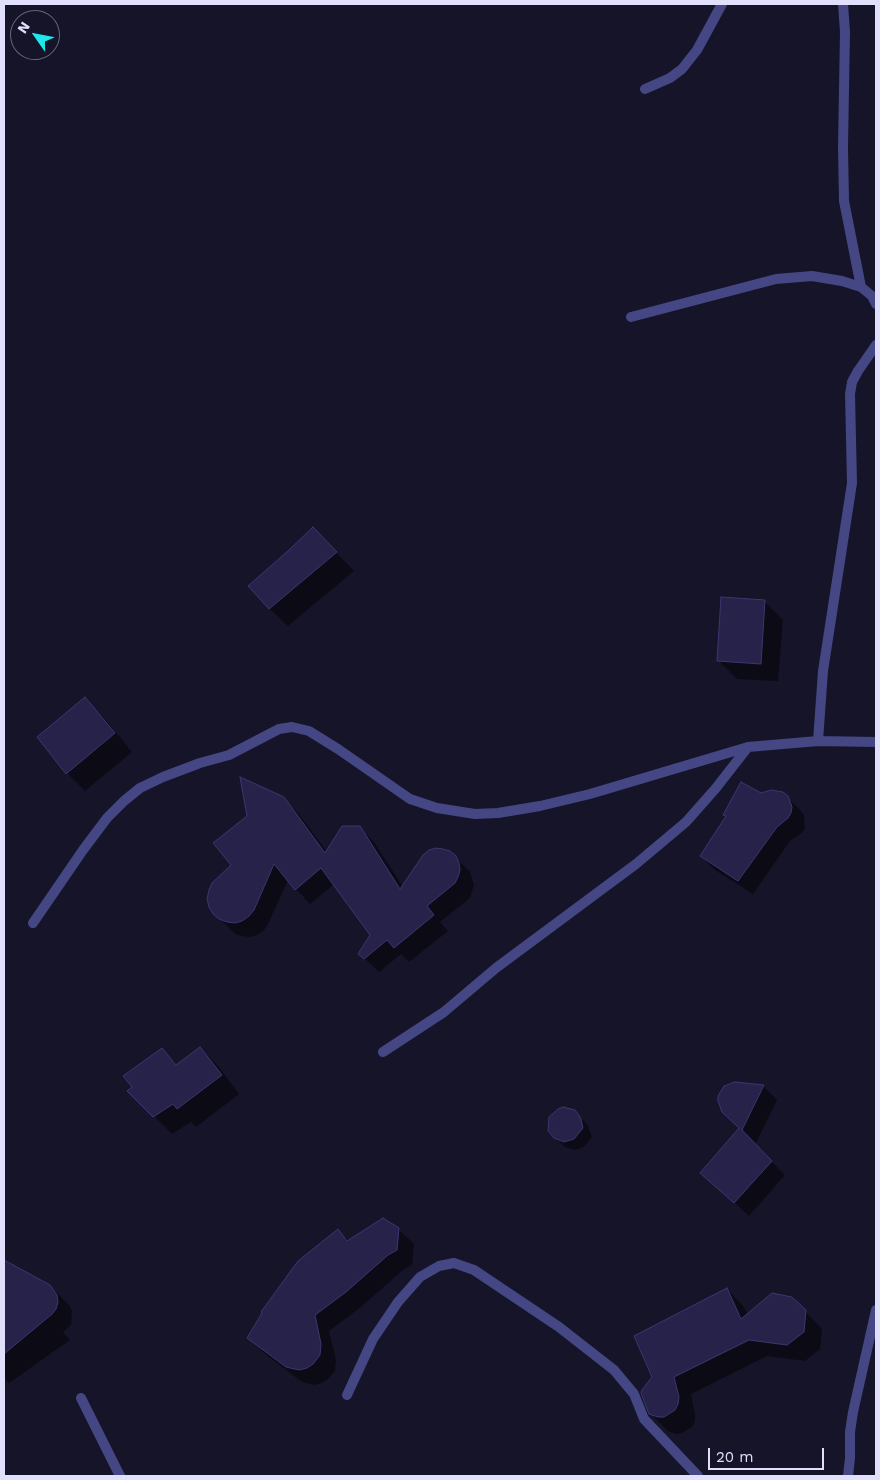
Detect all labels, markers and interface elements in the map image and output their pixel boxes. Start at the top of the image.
north arrow [10,10,60,60]
text: N [14,19,33,36]
scale bar [710,1438,826,1470]
text: 20 m [716,1448,754,1466]

